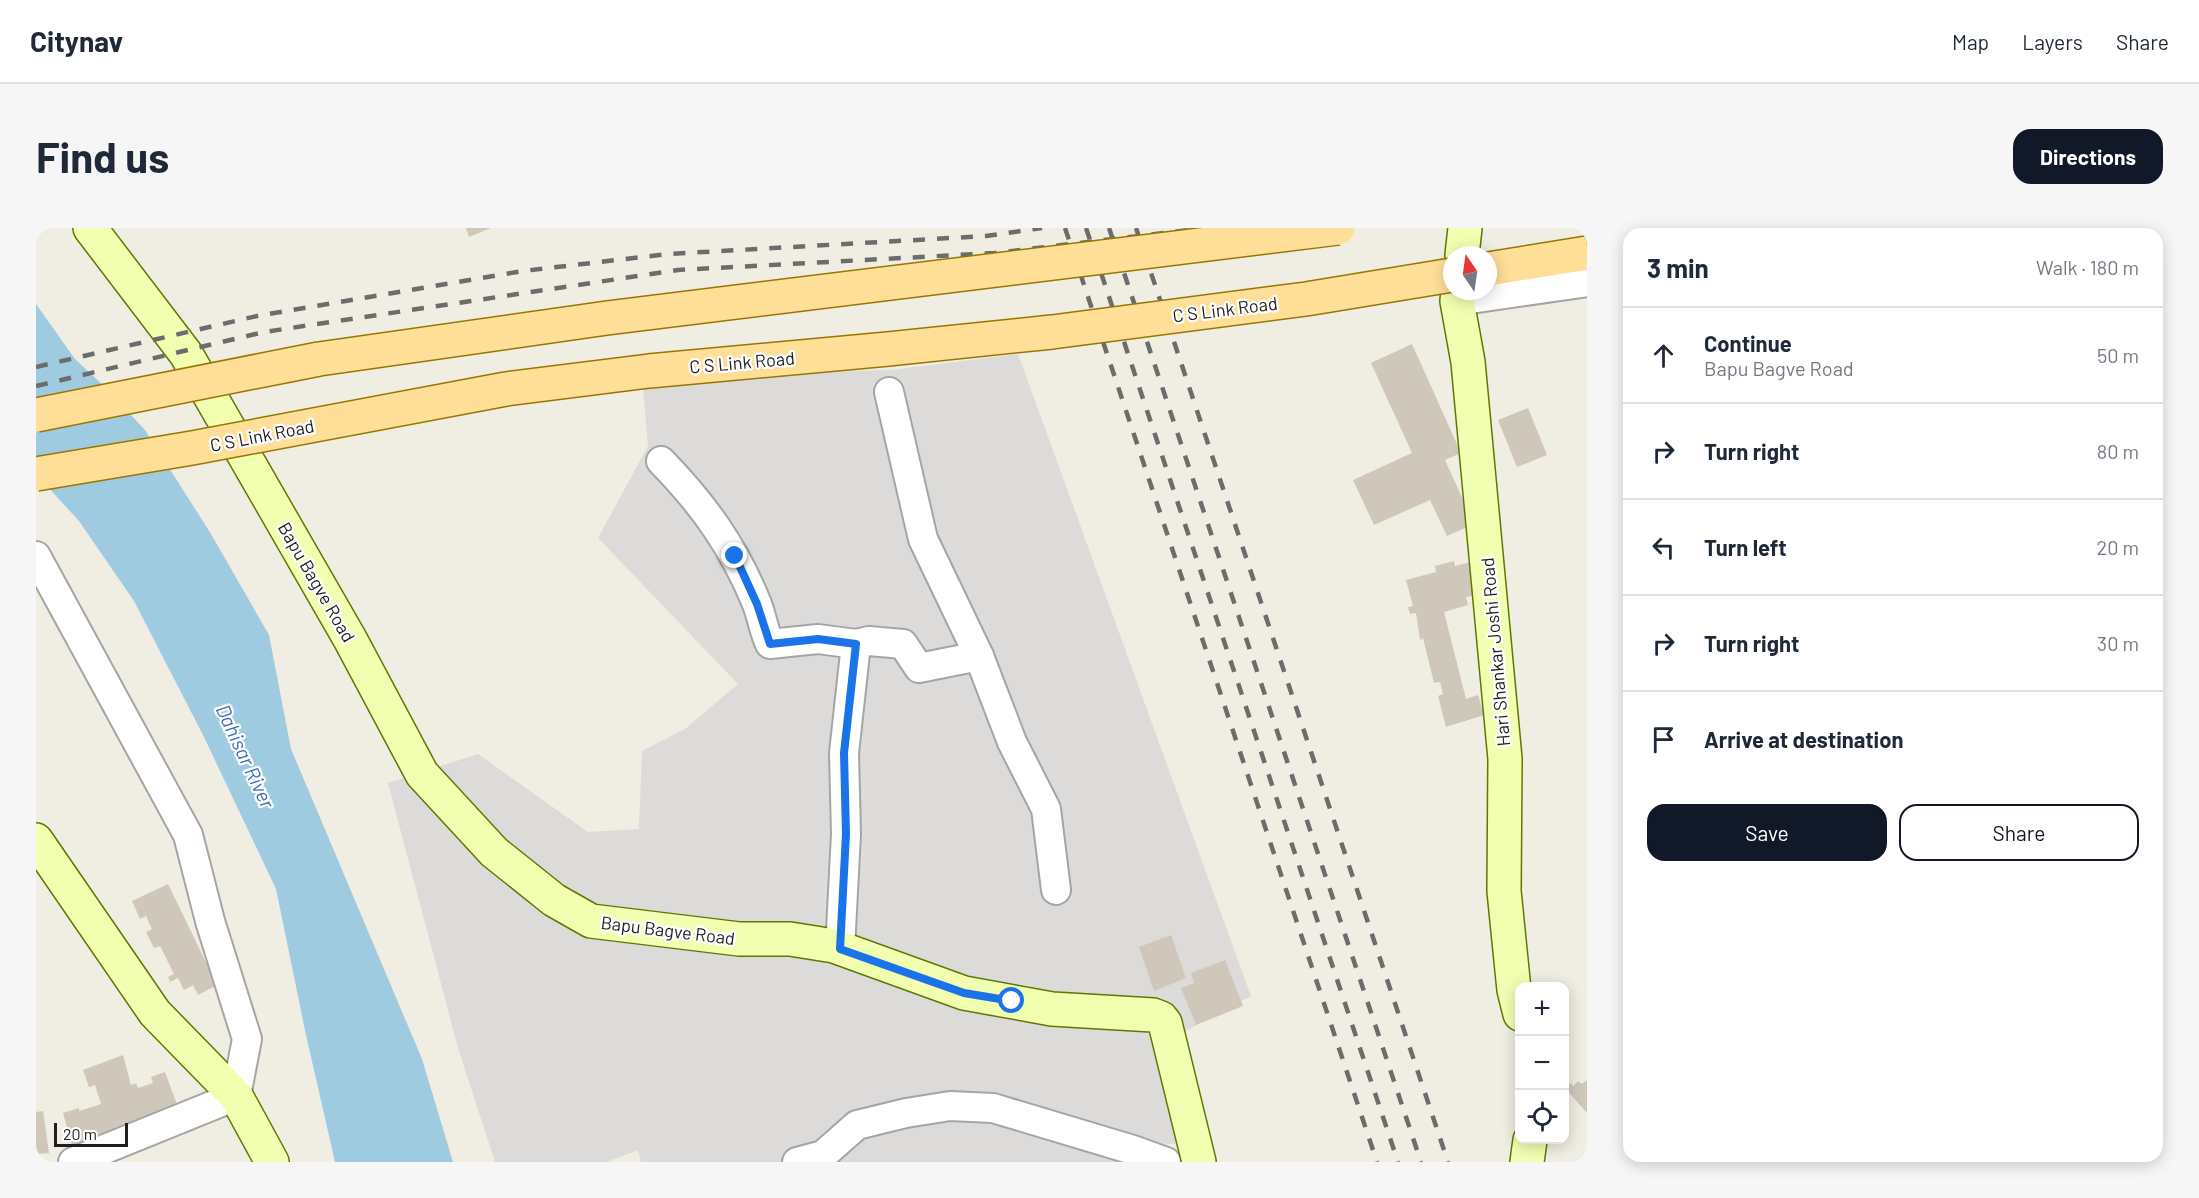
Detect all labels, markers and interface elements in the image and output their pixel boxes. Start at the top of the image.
text: Citynav [30,24,123,58]
text: Map [1952,29,1989,54]
text: Layers [2022,29,2083,54]
text: Share [2116,29,2169,54]
button: Directions [2013,129,2163,184]
text: Find us [36,131,169,181]
north arrow [1443,246,1497,300]
text: 3 min [1647,252,1709,283]
text: Walk · 180 m [2036,255,2139,279]
street label: C S Link Road [1171,292,1279,326]
text: Continue [1704,330,1792,356]
icon: ahead [1647,339,1680,372]
text: 50 m [2097,343,2139,367]
street label: C S Link Road [688,346,796,378]
text: Bapu Bagve Road [1704,356,1854,380]
street label: C S Link Road [208,414,316,456]
icon: right [1647,435,1680,468]
text: Turn right [1704,438,1799,464]
text: 80 m [2097,439,2139,463]
street label: Bapu Bagve Road [274,518,360,646]
icon: left [1647,531,1680,564]
text: Turn left [1704,534,1787,560]
text: 20 m [2096,535,2139,559]
route end [721,542,747,568]
street label: Hari Shankar Joshi Road [1476,557,1514,747]
icon: right [1647,627,1680,660]
text: Turn right [1704,630,1799,656]
text: 30 m [2097,631,2139,655]
water label: Dahisar River [212,700,281,813]
icon: arrive [1647,723,1680,756]
text: Arrive at destination [1704,726,1903,752]
button: Save [1647,804,1887,861]
button: Share [1899,804,2139,861]
street label: Bapu Bagve Road [600,911,736,949]
map controls [1515,982,1569,1144]
button: + [1515,982,1569,1036]
route start [998,987,1024,1013]
button: − [1515,1036,1569,1090]
button: locate [1515,1090,1569,1144]
scale bar [54,1120,128,1148]
text: 20 m [63,1124,97,1143]

